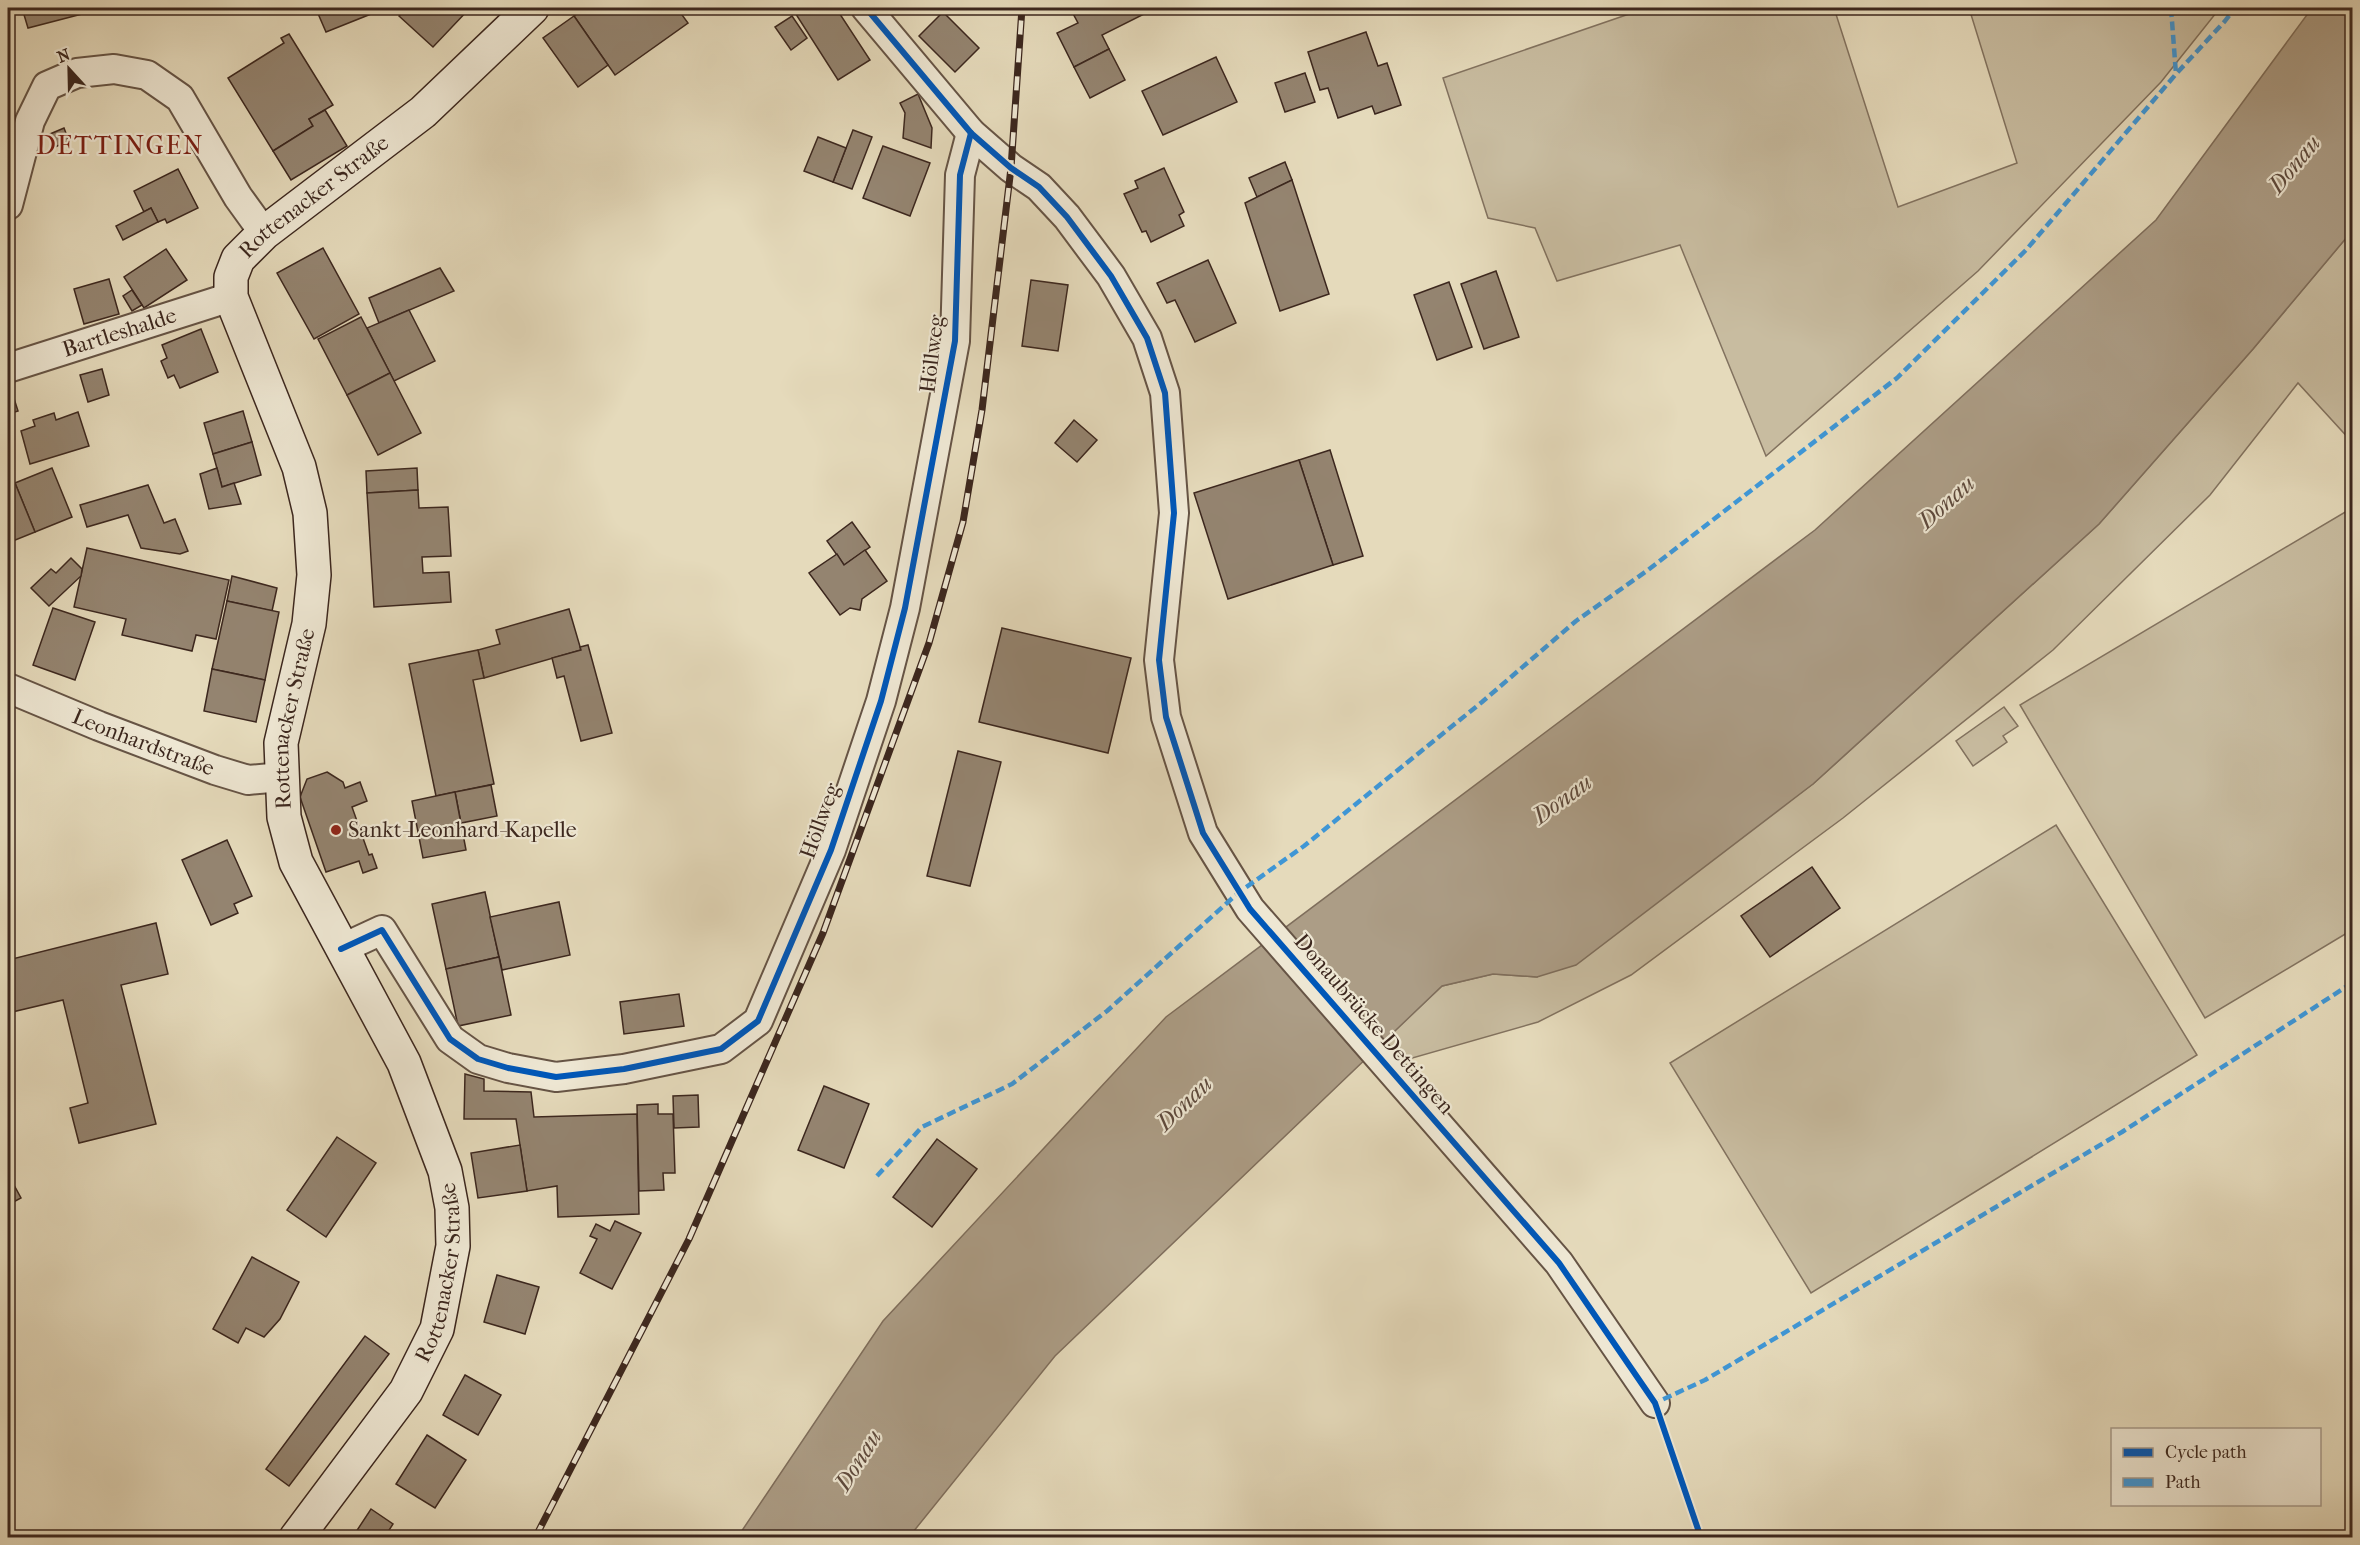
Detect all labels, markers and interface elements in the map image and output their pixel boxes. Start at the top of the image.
north arrow [39,39,99,99]
text: N [54,44,74,67]
water label: Donau [2261,129,2326,200]
district label: DETTINGEN [36,130,204,161]
street label: Rottenacker Straße [233,130,394,264]
street label: Bartleshalde [59,302,180,363]
street label: Höllweg [914,313,950,395]
water label: Donau [1910,469,1980,536]
street label: Rottenacker Straße [268,626,321,810]
street label: Leonhardstraße [68,703,218,782]
water label: Donau [1525,768,1597,831]
street label: Höllweg [794,779,846,862]
place label: Sankt-Leonhard-Kapelle [348,817,577,843]
marker: Sankt-Leonhard-Kapelle [329,823,343,837]
street label: Donaubrücke Dettingen [1289,928,1460,1120]
water label: Donau [1149,1070,1218,1138]
street label: Rottenacker Straße [409,1181,466,1367]
water label: Donau [827,1424,888,1497]
legend [2111,1428,2321,1506]
text: Cycle path [2165,1442,2246,1463]
text: Path [2165,1472,2201,1493]

